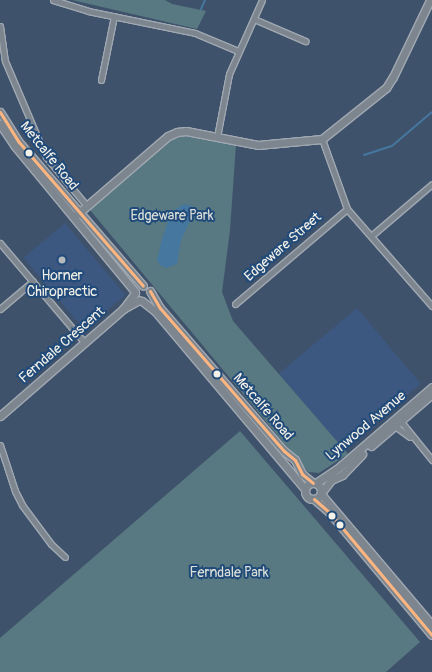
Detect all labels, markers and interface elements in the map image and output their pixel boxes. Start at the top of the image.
street label: Metcalfe Road [16,118,82,194]
unlabelled marker [24,148,34,158]
park label: Edgeware Park [130,208,214,224]
street label: Edgeware Street [241,209,325,285]
marker: Horner Chiropractic [56,254,68,266]
place label: Horner Chiropractic [27,268,97,300]
street label: Ferndale Crescent [16,303,108,387]
unlabelled marker [212,369,222,379]
street label: Metcalfe Road [229,370,297,444]
street label: Lynwood Avenue [323,388,409,464]
unlabelled marker [327,511,337,521]
unlabelled marker [335,520,345,530]
park label: Ferndale Park [190,565,268,581]

